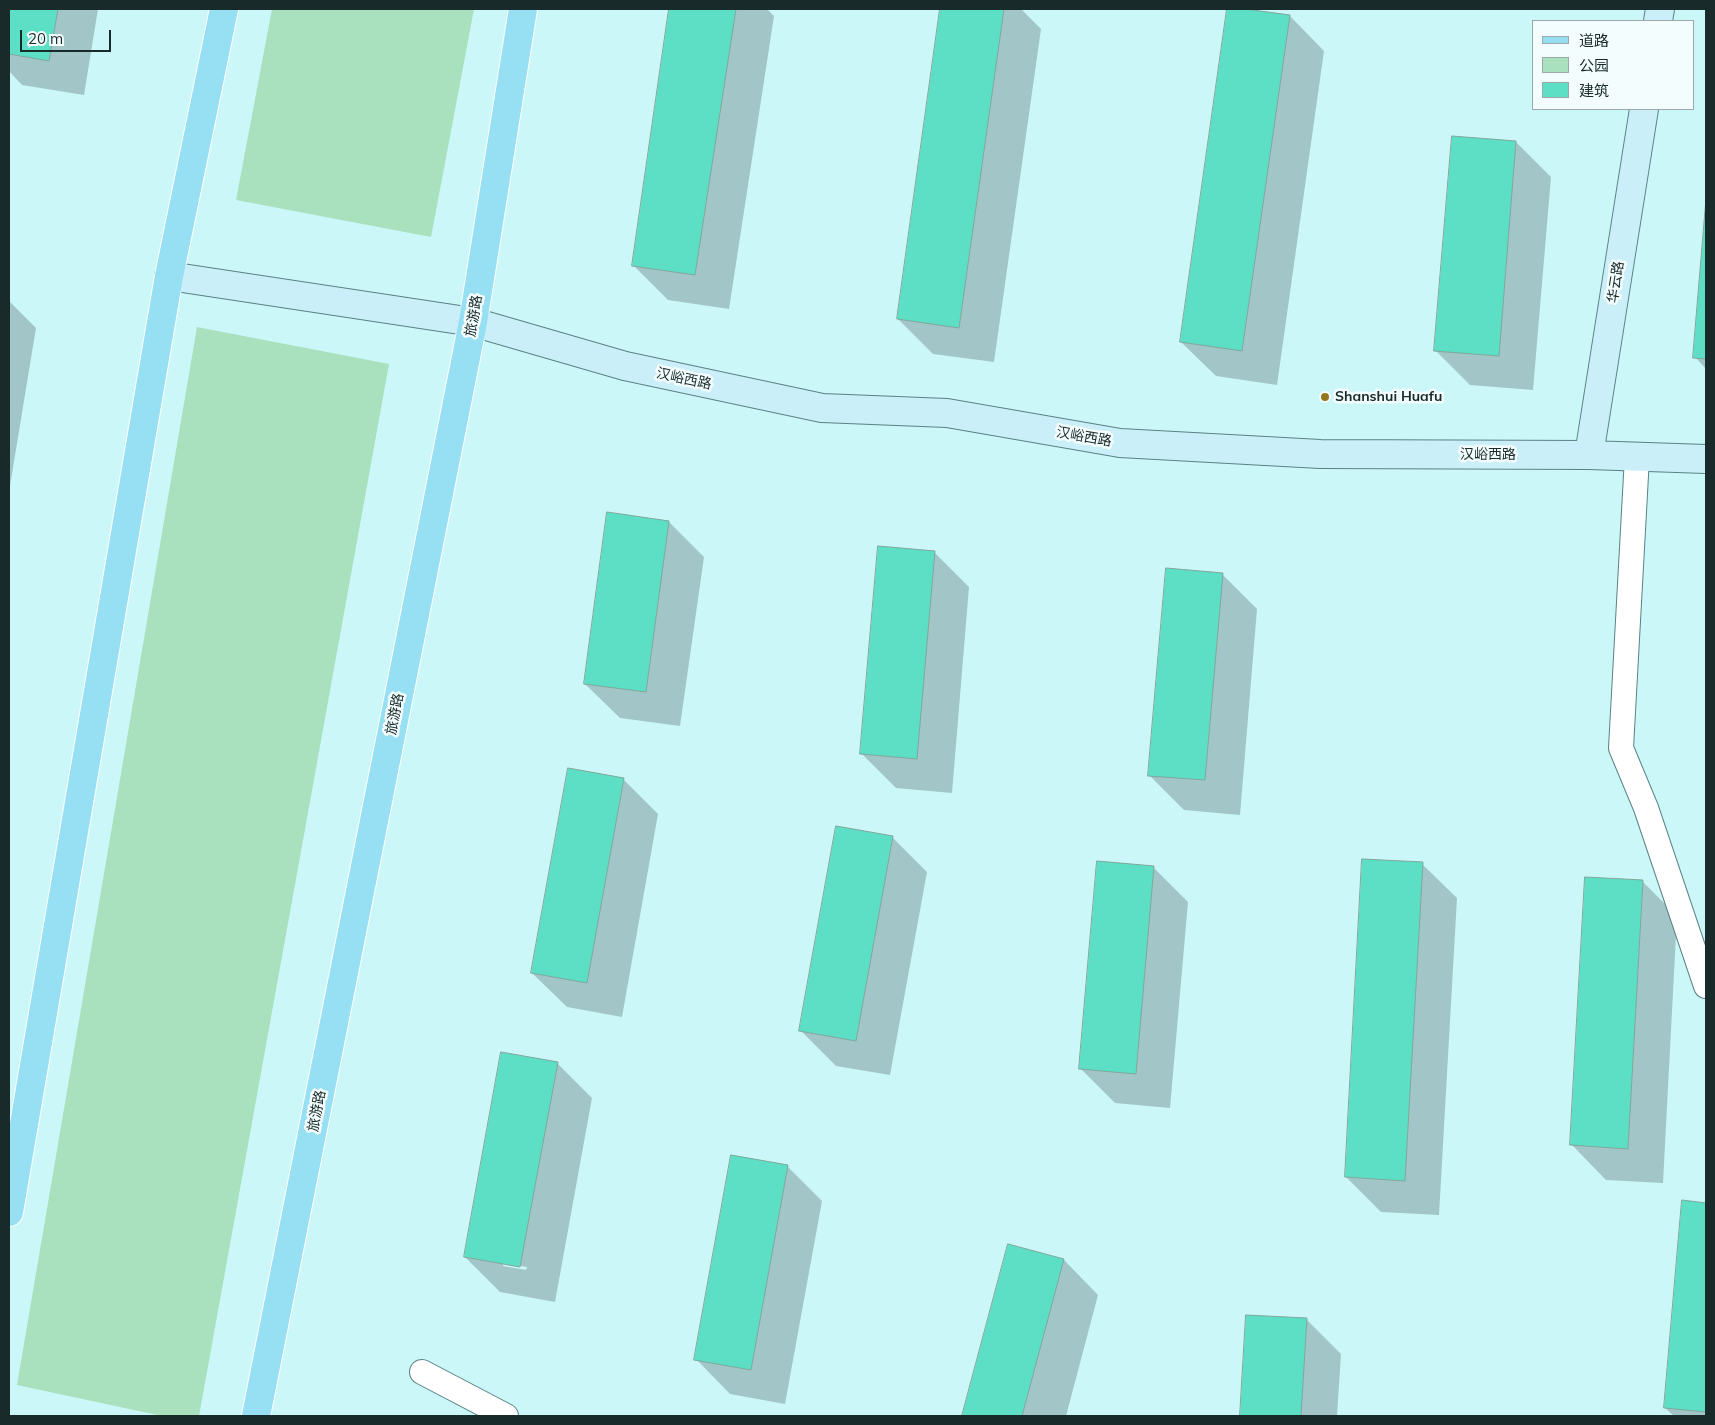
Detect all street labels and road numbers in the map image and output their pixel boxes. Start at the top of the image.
street label: 华云路 [1604,260,1628,304]
street label: 旅游路 [462,294,486,338]
street label: 汉峪西路 [655,365,713,393]
street label: 汉峪西路 [1055,424,1113,450]
street label: 汉峪西路 [1460,447,1516,463]
street label: 旅游路 [383,692,407,736]
street label: 旅游路 [305,1089,329,1133]

